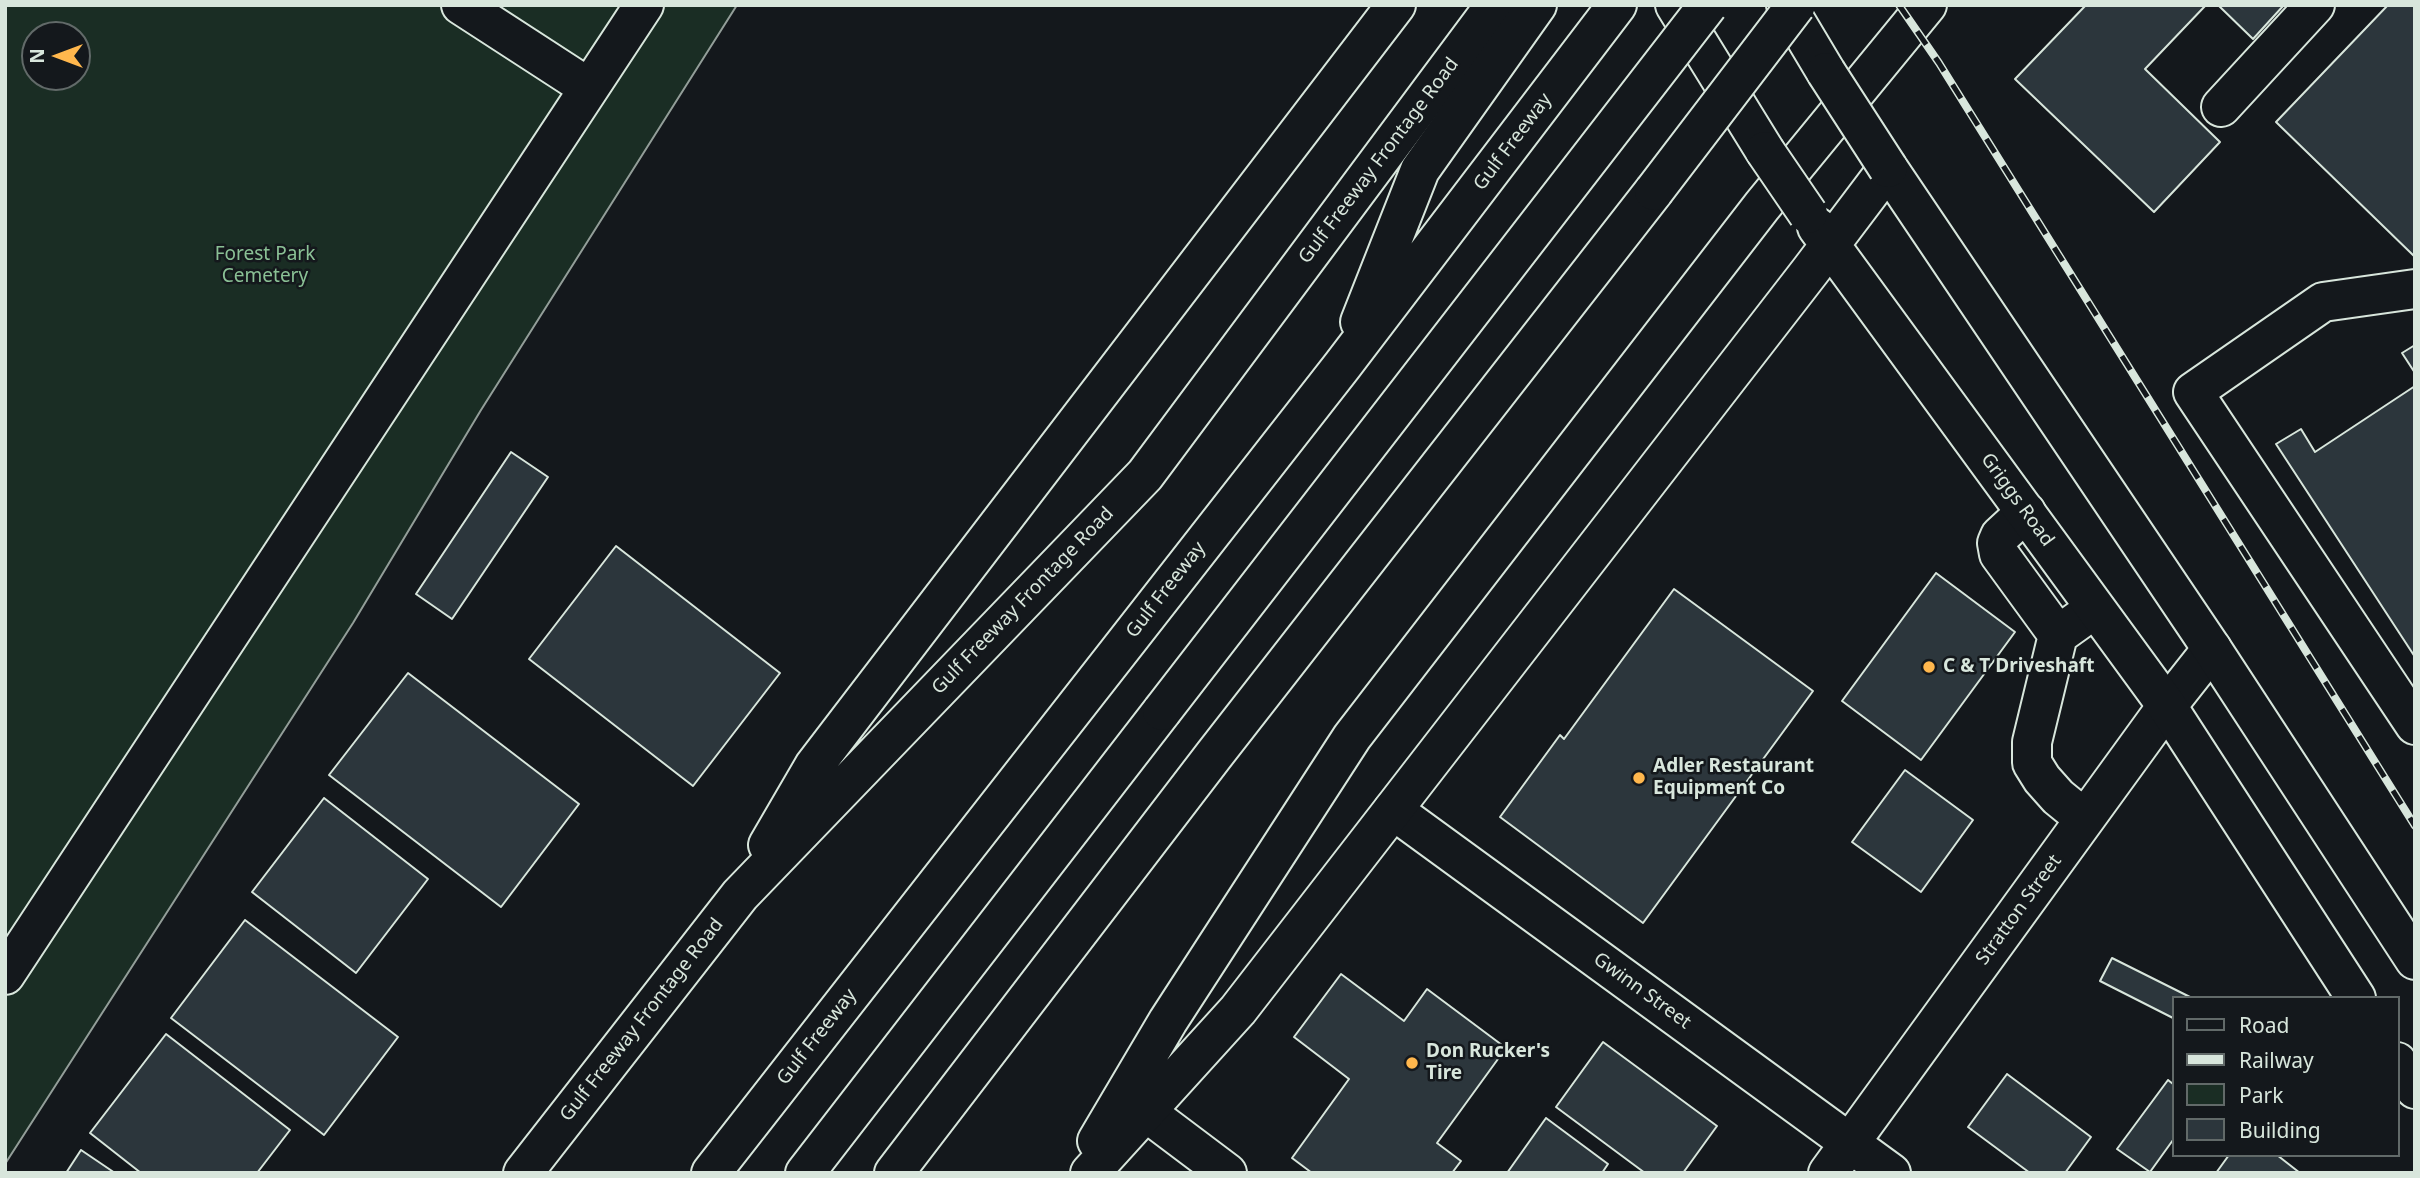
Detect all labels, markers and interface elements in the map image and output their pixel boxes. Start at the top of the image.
north arrow [21,21,91,91]
text: N [24,48,50,64]
street label: Gulf Freeway Frontage Road [1294,54,1464,268]
street label: Gulf Freeway [1469,89,1557,195]
park label: Forest Park Cemetery [215,244,315,288]
street label: Griggs Road [1976,449,2058,551]
street label: Gulf Freeway Frontage Road [927,503,1119,699]
street label: Gulf Freeway [1121,537,1211,643]
place label: C & T Driveshaft [1943,656,2094,678]
marker: C & T Driveshaft [1921,659,1937,675]
place label: Adler Restaurant Equipment Co [1653,756,1814,800]
marker: Adler Restaurant Equipment Co [1631,770,1647,786]
street label: Stratton Street [1971,851,2067,969]
street label: Gulf Freeway Frontage Road [556,914,728,1126]
street label: Gwinn Street [1589,948,1695,1034]
street label: Gulf Freeway [772,984,862,1090]
legend [2172,996,2399,1157]
text: Road [2239,1011,2289,1039]
place label: Don Rucker's Tire [1426,1041,1550,1085]
text: Railway [2239,1046,2314,1074]
marker: Don Rucker's Tire [1404,1055,1420,1071]
text: Park [2239,1081,2283,1109]
text: Building [2239,1116,2321,1144]

